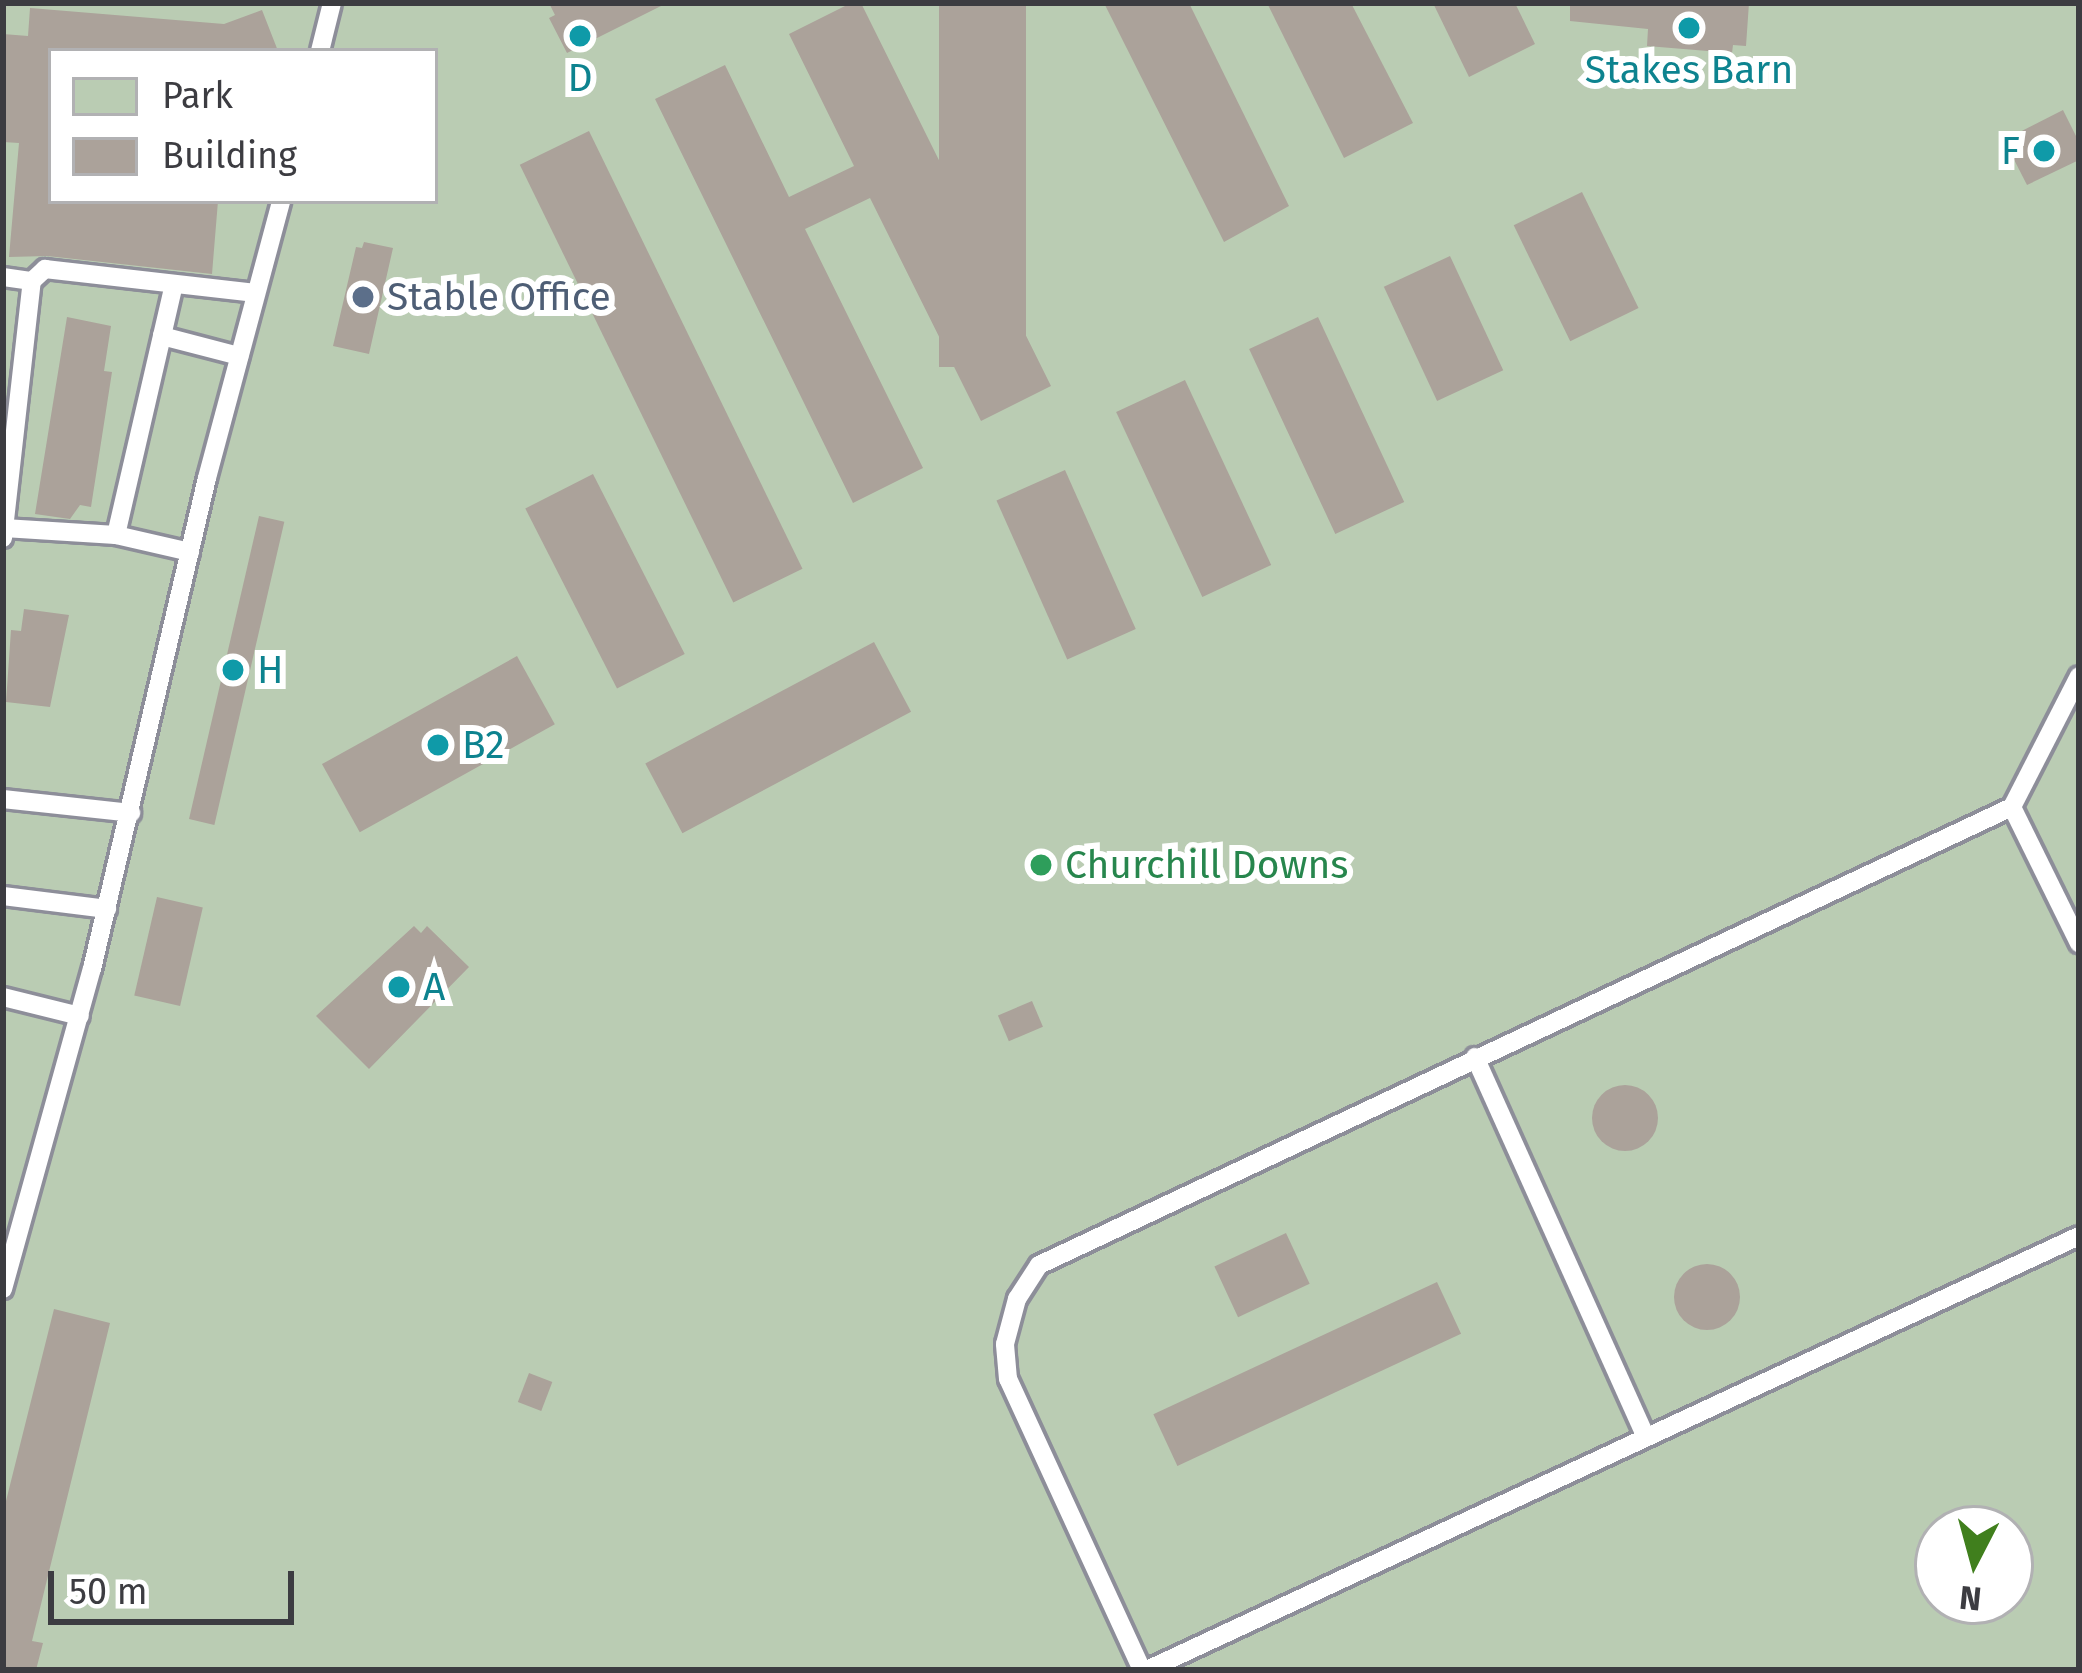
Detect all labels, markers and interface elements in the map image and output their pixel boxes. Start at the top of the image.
marker: Stakes Barn [1676,15,1702,41]
marker: D [567,23,593,49]
place label: Stakes Barn [1585,47,1793,93]
legend [48,48,438,204]
place label: D [567,55,593,101]
text: Park [162,74,233,118]
place label: F [2001,128,2020,174]
text: Building [162,134,297,178]
marker: F [2031,138,2057,164]
place label: Stable Office [387,274,611,320]
marker: Stable Office [350,284,376,310]
place label: H [257,647,284,693]
marker: H [220,657,246,683]
place label: B2 [462,722,504,768]
marker: B2 [425,732,451,758]
place label: Churchill Downs [1065,842,1348,888]
marker: Churchill Downs [1028,852,1054,878]
place label: A [423,964,445,1010]
marker: A [386,974,412,1000]
north arrow [1914,1505,2034,1625]
scale bar [54,1547,300,1621]
text: 50 m [69,1570,148,1614]
text: N [1958,1577,1984,1619]

